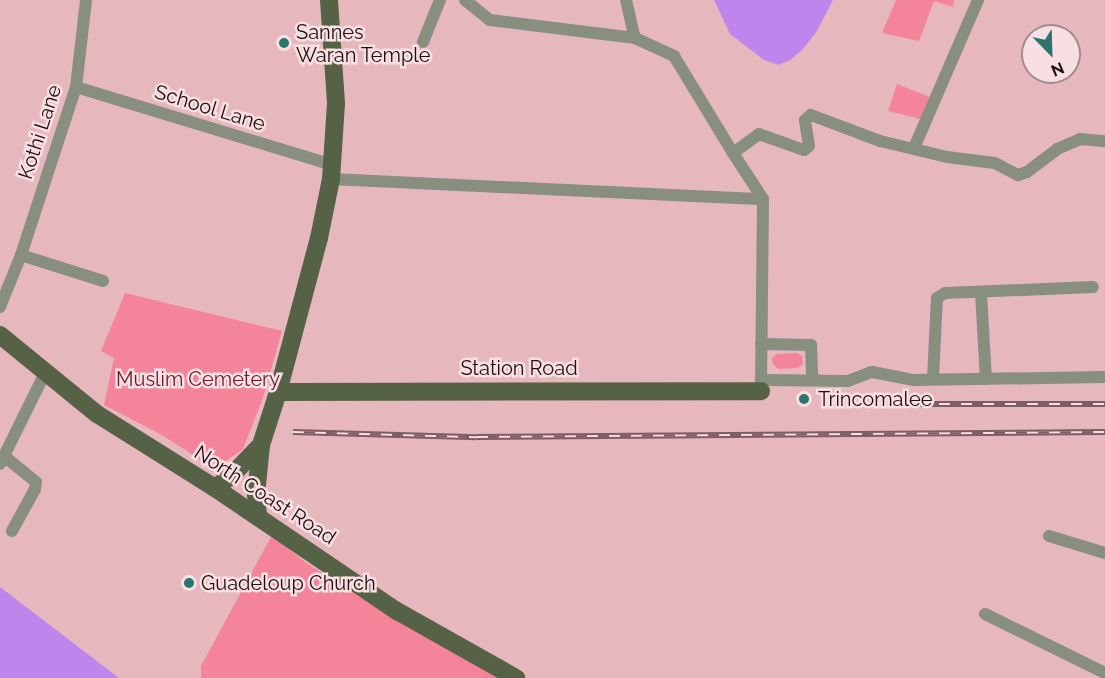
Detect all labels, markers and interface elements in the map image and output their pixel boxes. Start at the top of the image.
place label: Sannes Waran Temple [296,20,431,67]
north arrow [1021,24,1081,84]
marker: Sannes Waran Temple [277,36,291,50]
text: N [1048,58,1067,80]
street label: School Lane [151,80,269,136]
street label: Kothi Lane [13,82,67,182]
street label: Station Road [460,356,578,380]
park label: Muslim Cemetery [116,367,280,391]
place label: Trincomalee [818,387,932,411]
marker: Trincomalee [795,390,813,408]
street label: North Coast Road [190,440,340,550]
place label: Guadeloup Church [201,571,376,595]
marker: Guadeloup Church [182,576,196,590]

